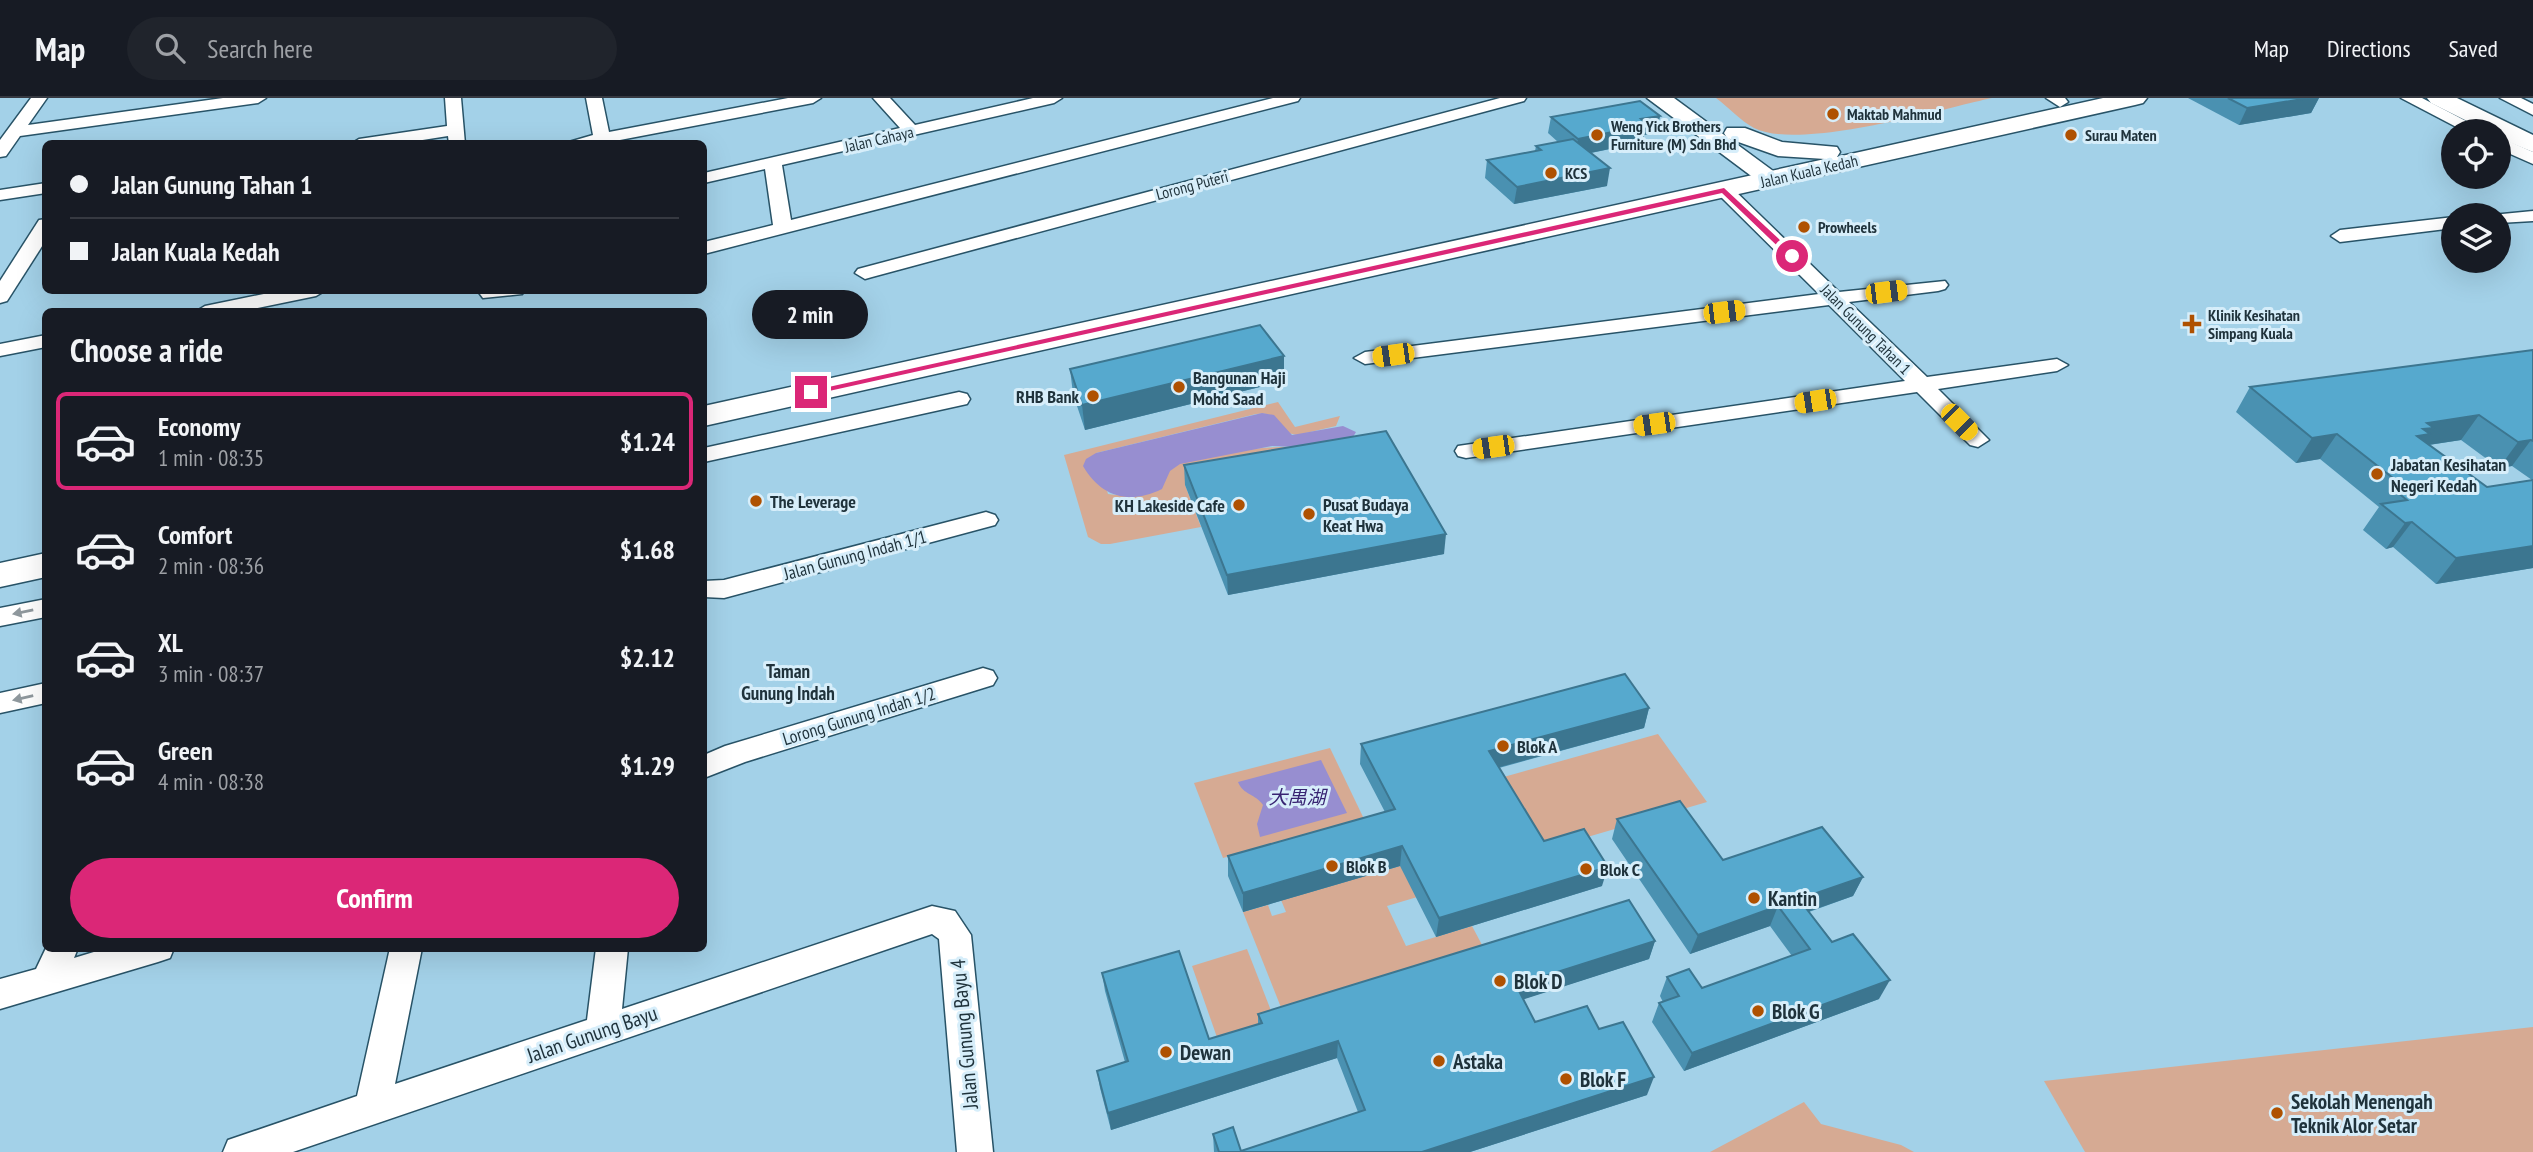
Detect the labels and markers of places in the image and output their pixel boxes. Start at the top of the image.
place label: Maktab Mahmud [1847,104,1942,124]
marker: Maktab Mahmud [1825,106,1841,122]
place label: Weng Yick Brothers Furniture (M) Sdn Bhd [1610,116,1736,154]
place label: Surau Maten [2085,125,2157,145]
marker: Weng Yick Brothers Furniture (M) Sdn Bhd [1589,127,1605,143]
marker: Surau Maten [2063,127,2079,143]
place label: KCS [1565,163,1587,183]
marker: KCS [1543,165,1559,181]
place label: Prowheels [1818,217,1877,237]
marker: Prowheels [1796,219,1812,235]
place label: Klinik Kesihatan Simpang Kuala [2208,305,2300,343]
marker: Klinik Kesihatan Simpang Kuala [2182,314,2202,334]
place label: Bangunan Haji Mohd Saad [1193,366,1286,410]
marker: Bangunan Haji Mohd Saad [1171,379,1187,395]
place label: RHB Bank [1016,385,1080,408]
marker: RHB Bank [1085,388,1101,404]
place label: Jabatan Kesihatan Negeri Kedah [2390,453,2506,497]
marker: Jabatan Kesihatan Negeri Kedah [2369,466,2385,482]
place label: The Leverage [770,490,856,513]
marker: The Leverage [748,493,764,509]
place label: Pusat Budaya Keat Hwa [1323,493,1409,537]
place label: KH Lakeside Cafe [1115,494,1225,517]
marker: KH Lakeside Cafe [1231,497,1247,513]
marker: Pusat Budaya Keat Hwa [1301,506,1317,522]
place label: Blok A [1517,735,1558,758]
marker: Blok A [1495,738,1511,754]
place label: Blok B [1346,855,1387,878]
marker: Blok B [1324,858,1340,874]
place label: Blok C [1600,858,1640,881]
marker: Blok C [1578,861,1594,877]
place label: Kantin [1768,885,1817,912]
marker: Kantin [1746,890,1762,906]
place label: Blok D [1514,968,1562,995]
marker: Blok D [1492,973,1508,989]
place label: Blok G [1772,998,1819,1025]
marker: Blok G [1750,1003,1766,1019]
place label: Dewan [1180,1039,1231,1066]
marker: Dewan [1158,1044,1174,1060]
place label: Astaka [1452,1048,1503,1075]
marker: Astaka [1431,1053,1447,1069]
place label: Blok F [1580,1066,1626,1093]
marker: Blok F [1558,1071,1574,1087]
place label: Sekolah Menengah Teknik Alor Setar [2291,1088,2433,1139]
marker: Sekolah Menengah Teknik Alor Setar [2269,1105,2285,1121]

